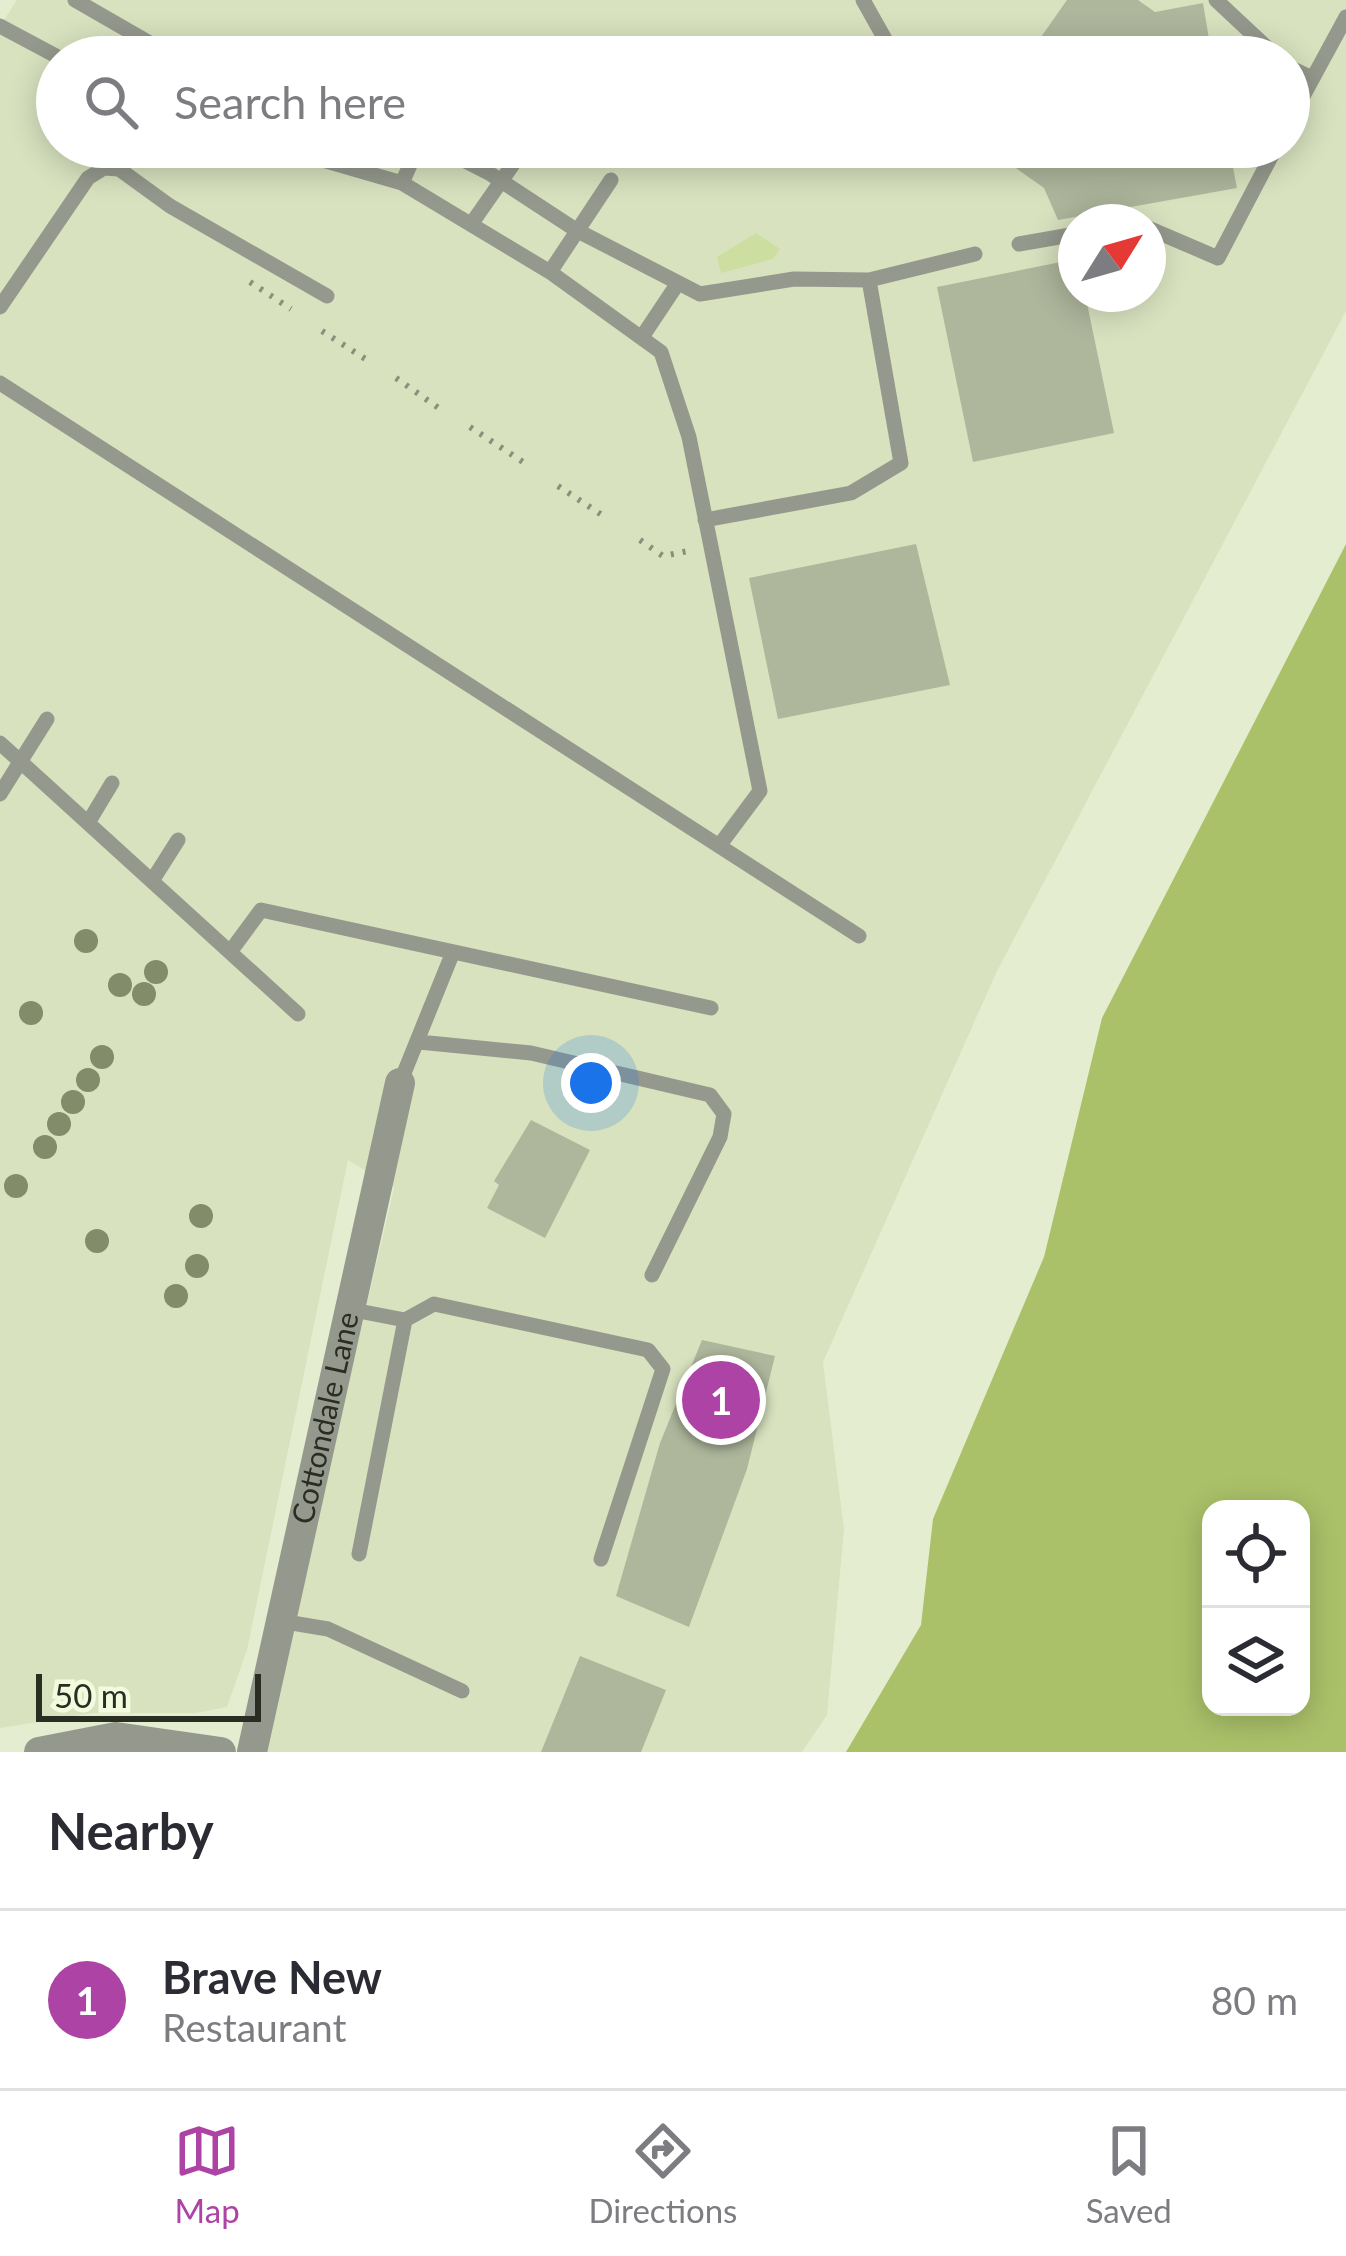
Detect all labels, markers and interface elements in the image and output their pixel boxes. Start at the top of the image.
search box [36,36,1310,168]
icon: search [78,69,144,135]
text: Search here [174,75,406,129]
north arrow [1058,204,1166,312]
your location [561,1053,621,1113]
street label: Cottondale Lane [283,1308,365,1527]
pin: 1 [682,1355,760,1445]
map controls [1202,1500,1310,1716]
button: locate [1202,1500,1310,1608]
button: layers [1202,1608,1310,1716]
scale bar [36,1668,261,1721]
text: 50 m [54,1675,128,1715]
text: Nearby [48,1800,214,1861]
text: Brave New [162,1950,382,2004]
text: 1 [76,1977,98,2023]
text: 80 m [1211,1977,1298,2023]
text: Restaurant [162,2004,347,2050]
tab: Map [174,2118,240,2230]
tab: Directions [588,2118,737,2230]
tab: Saved [1086,2118,1172,2230]

